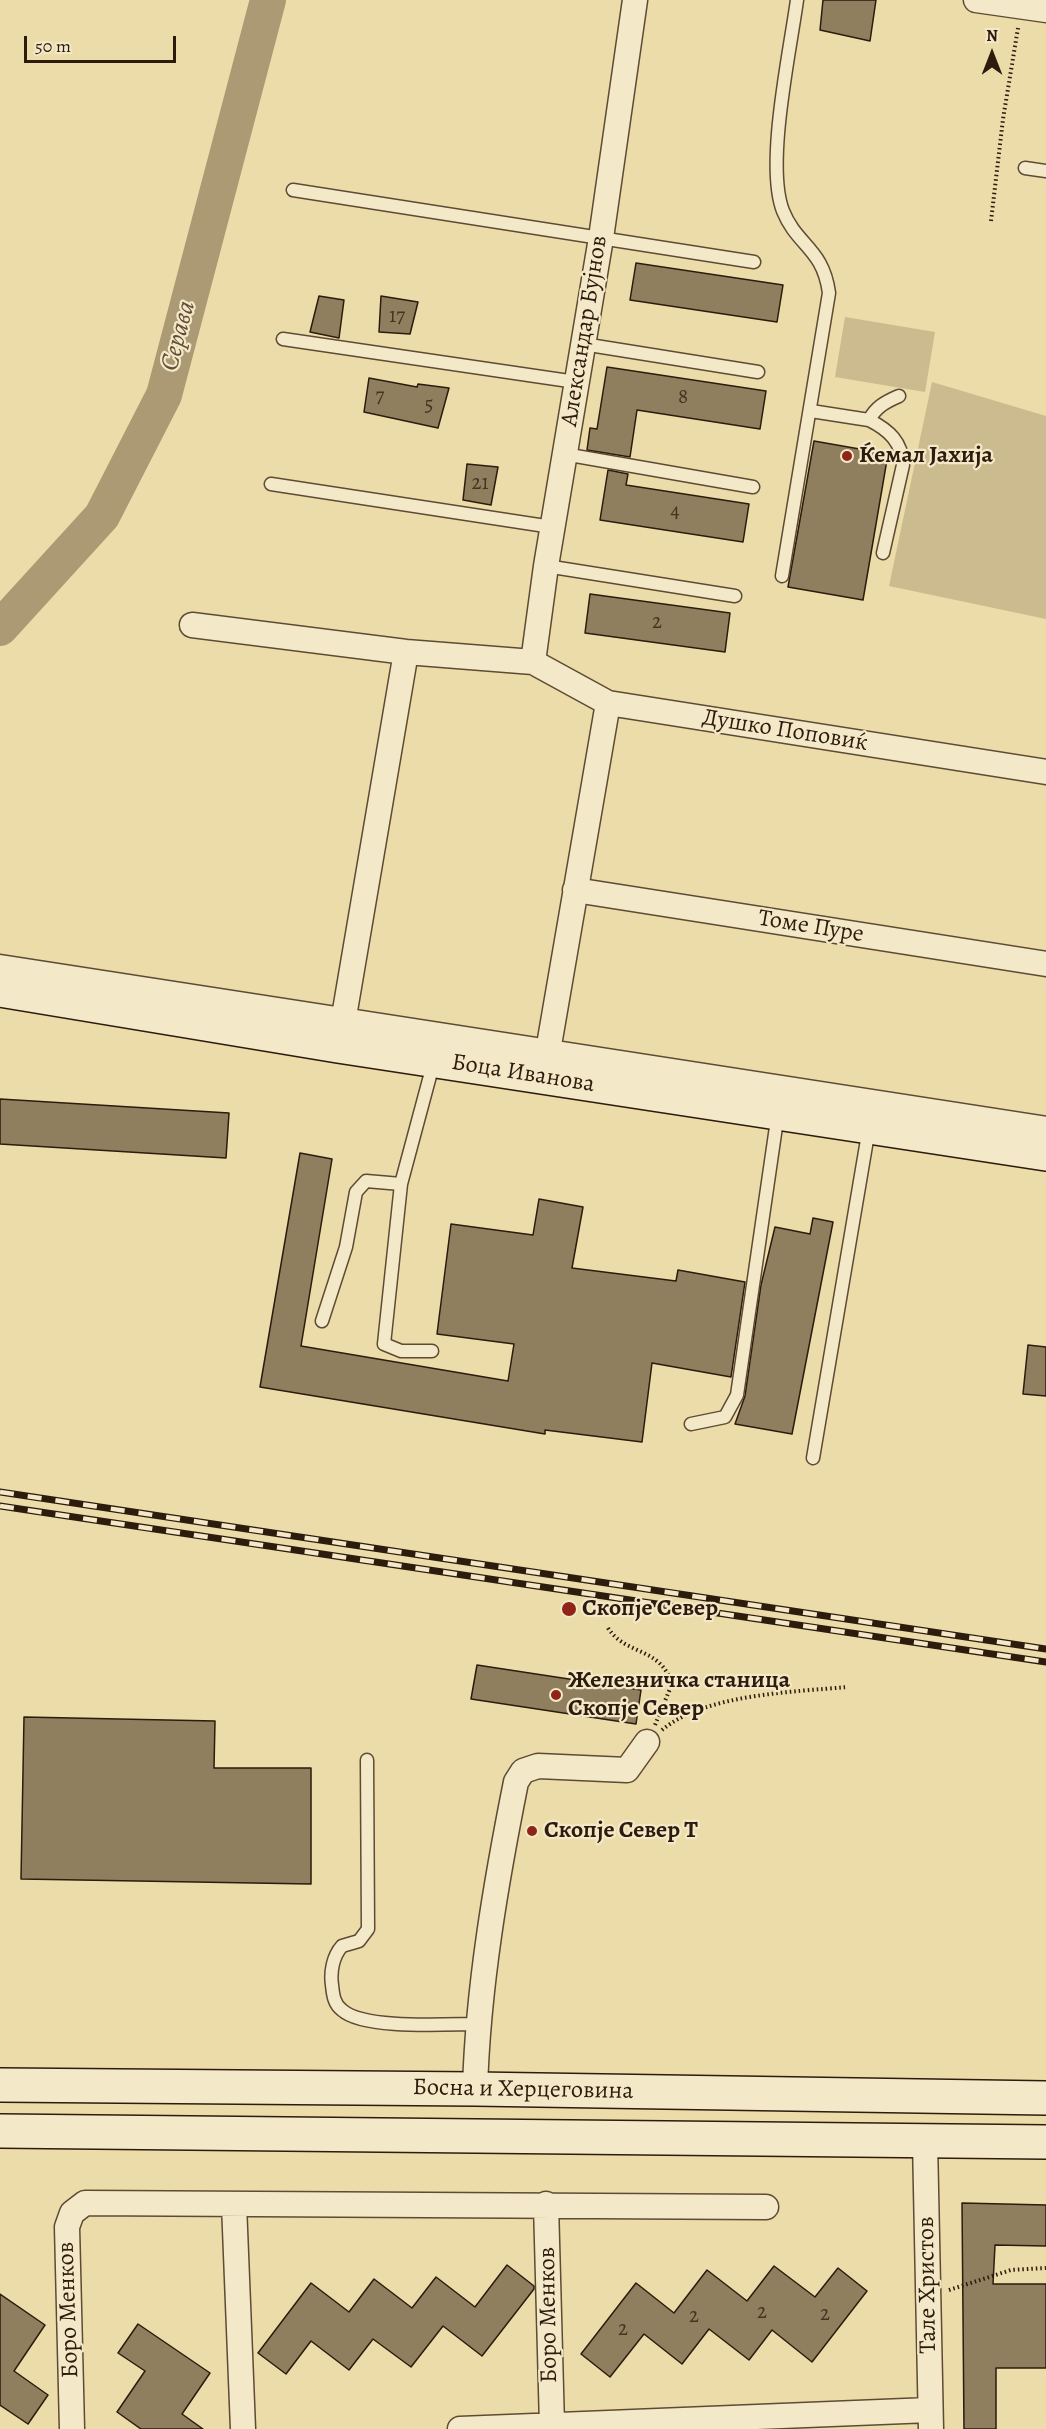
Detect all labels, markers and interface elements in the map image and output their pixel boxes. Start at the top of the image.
scale bar [27,24,178,62]
north arrow [962,24,1022,84]
text: N [986,25,998,47]
text: 50 m [35,34,71,58]
street label: Александар Бујнов [556,233,614,429]
water label: Серава [155,298,203,374]
house number: 17 [389,304,405,330]
house number: 7 [376,384,384,410]
house number: 8 [678,385,688,411]
house number: 5 [424,393,434,419]
place label: Ќемал Јахија [859,442,993,470]
marker: Ќемал Јахија [840,449,854,463]
house number: 21 [471,471,489,497]
house number: 4 [670,499,680,525]
house number: 2 [652,610,662,636]
street label: Душко Поповиќ [700,704,870,758]
street label: Томе Пуре [756,904,866,950]
street label: Боца Иванова [449,1048,597,1100]
place label: Скопје Север [582,1595,718,1623]
marker: Скопје Север [560,1600,578,1618]
place label: Железничка станица Скопје Север [568,1667,790,1723]
marker: Железничка станица Скопје Север [549,1688,563,1702]
place label: Скопје Север Т [544,1817,698,1845]
marker: Скопје Север Т [525,1824,539,1838]
street label: Босна и Херцеговина [412,2074,634,2106]
street label: Тале Христов [912,2216,944,2354]
street label: Боро Менков [52,2241,86,2379]
street label: Боро Менков [533,2247,565,2383]
house number: 2 [757,2300,767,2326]
house number: 2 [820,2302,830,2328]
house number: 2 [689,2304,699,2330]
house number: 2 [618,2317,628,2343]

